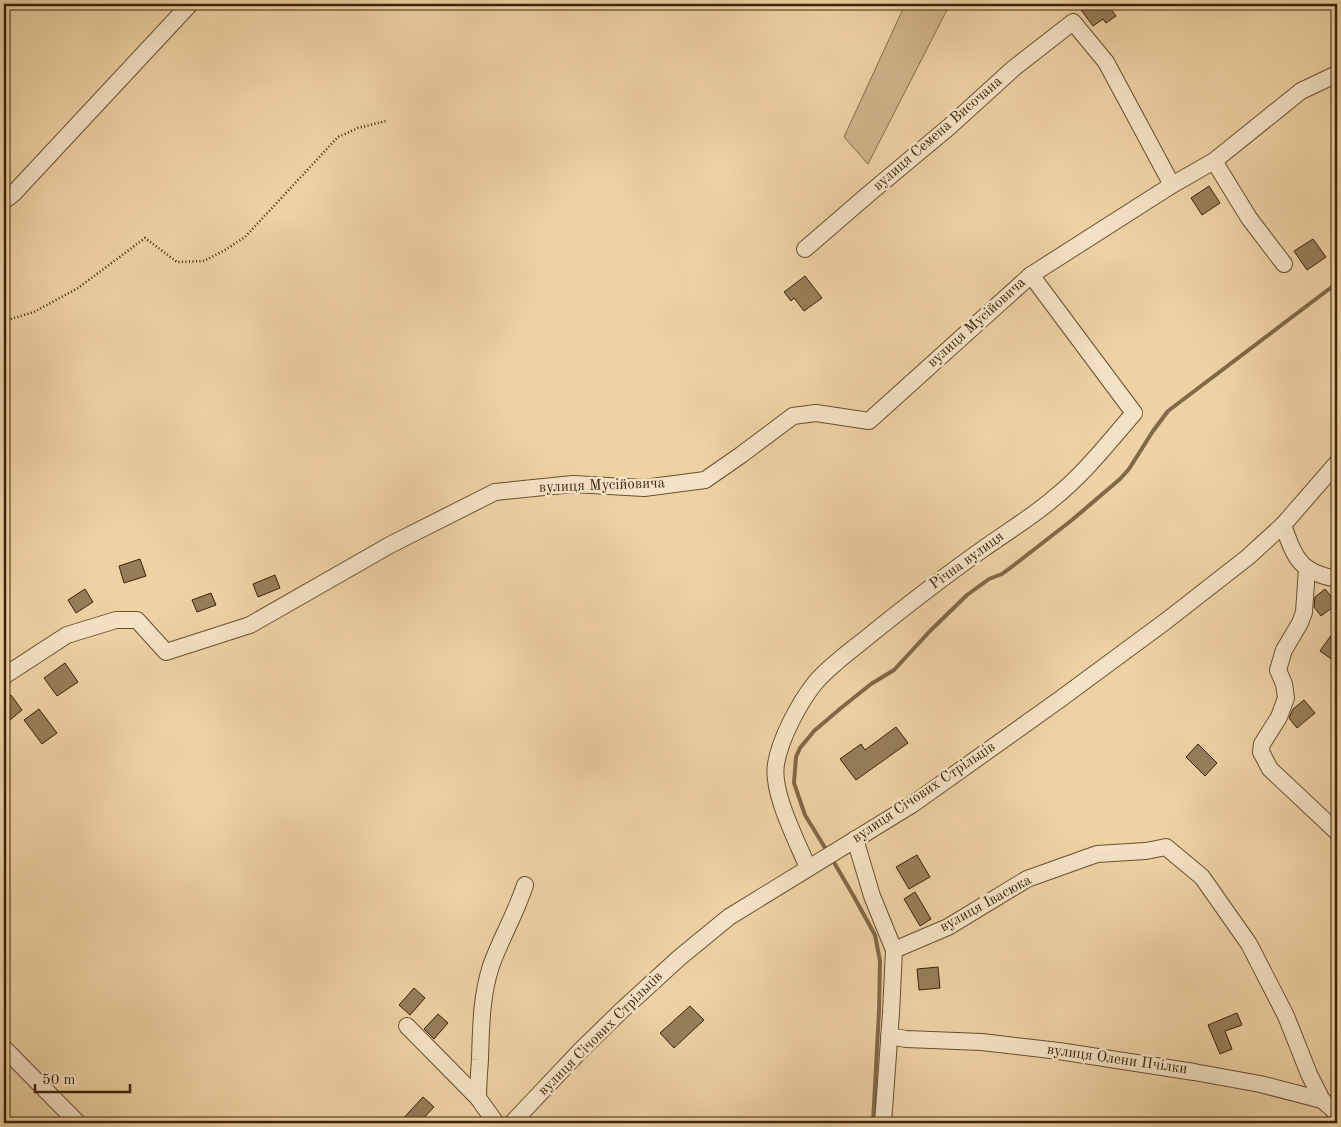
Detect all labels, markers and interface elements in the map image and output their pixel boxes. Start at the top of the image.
street label: вулиця Семена Височана [871,74,1006,194]
street label: вулиця Мусійовича [925,275,1029,371]
street label: вулиця Мусійовича [539,476,666,496]
street label: Річна вулиця [927,529,1007,593]
street label: вулиця Січових Стрільців [850,740,998,846]
street label: вулиця Івасюка [938,872,1035,935]
street label: вулиця Січових Стрільців [536,969,666,1099]
street label: вулиця Олени Пчілки [1046,1043,1188,1077]
scale bar [35,1062,130,1094]
text: 50 m [42,1073,76,1088]

